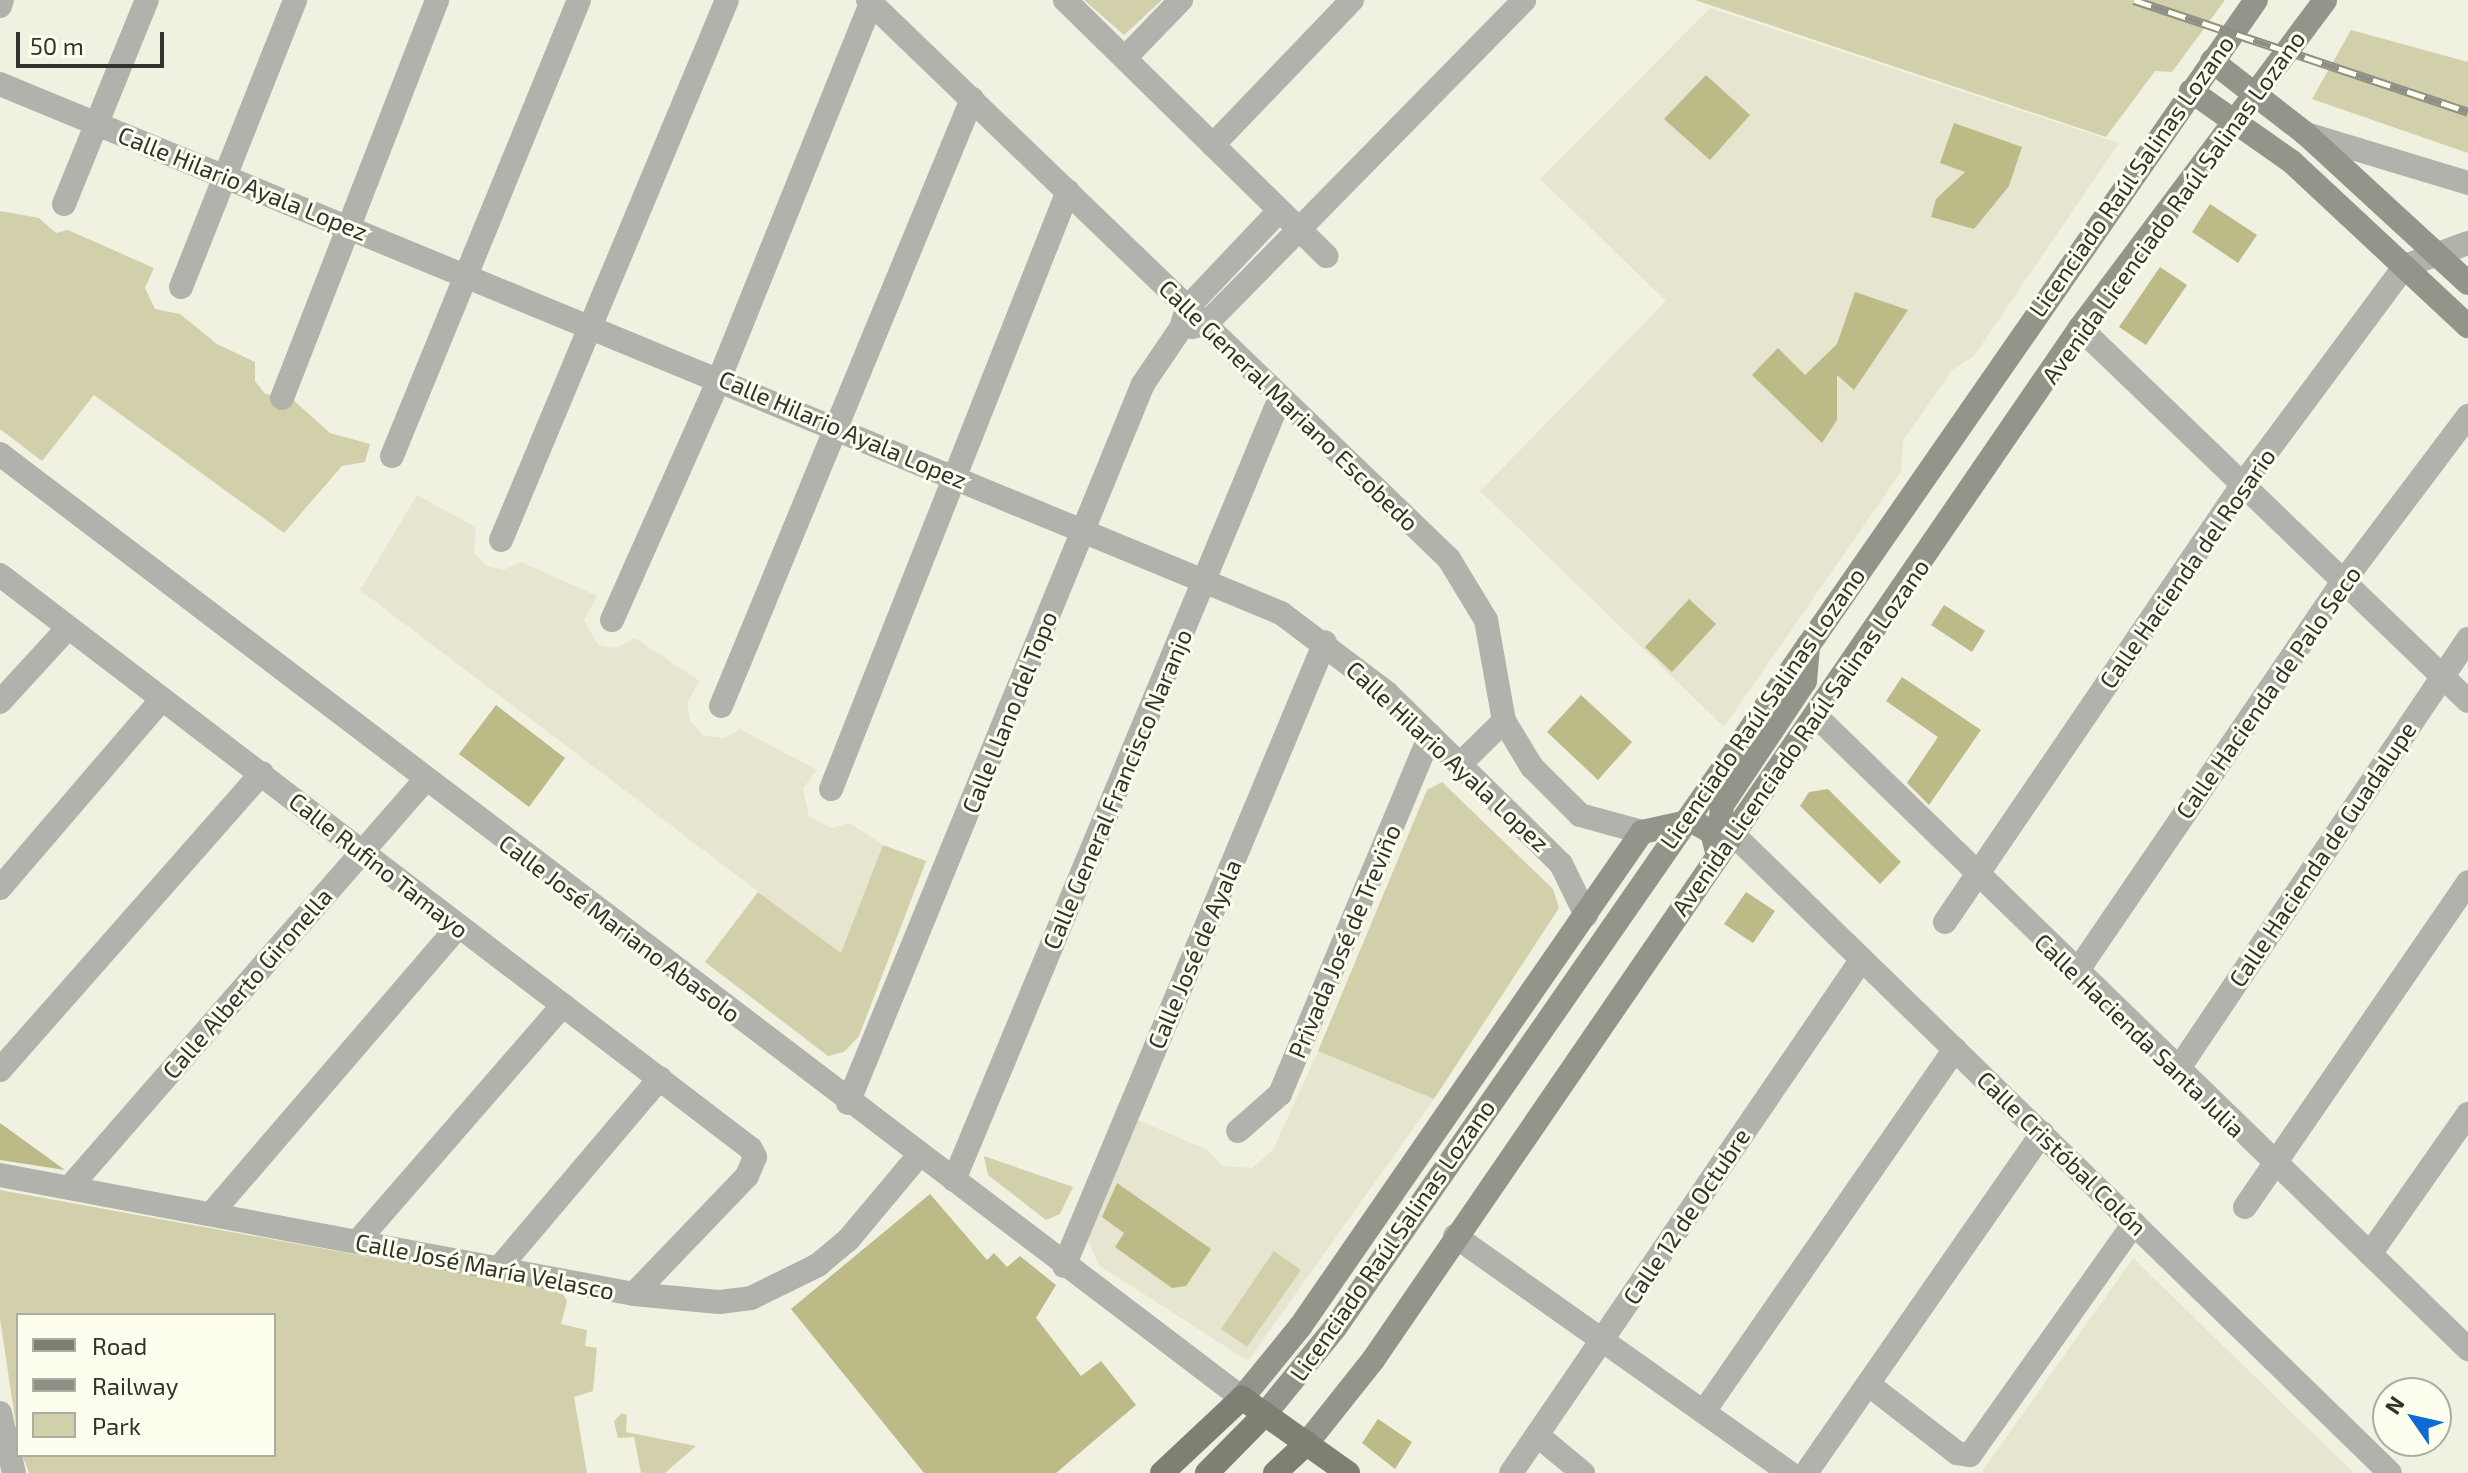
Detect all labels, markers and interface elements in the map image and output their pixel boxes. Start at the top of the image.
scale bar [20,16,168,66]
street label: Avenida Licenciado Raúl Salinas Lozano [2035,25,2311,389]
street label: Licenciado Raúl Salinas Lozano [2022,29,2240,323]
text: 50 m [30,31,84,60]
street label: Calle Hilario Ayala Lopez [114,120,372,246]
street label: Calle General Mariano Escobedo [1153,273,1425,537]
street label: Calle Hilario Ayala Lopez [714,364,972,494]
street label: Calle Hacienda del Rosario [2093,442,2281,694]
street label: Avenida Licenciado Raúl Salinas Lozano [1665,553,1935,921]
street label: Calle Hacienda de Palo Seco [2170,560,2366,824]
street label: Licenciado Raúl Salinas Lozano [1653,561,1871,855]
street label: Calle Llano del Topo [955,606,1063,818]
street label: Calle General Francisco Naranjo [1036,624,1198,954]
street label: Calle Hilario Ayala Lopez [1341,654,1555,858]
street label: Calle Hacienda de Guadalupe [2222,716,2422,992]
street label: Calle Rufino Tamayo [283,786,475,944]
street label: Privada José de Treviño [1281,819,1407,1063]
street label: Calle José Mariano Abasolo [493,827,747,1029]
street label: Calle José de Ayala [1141,854,1247,1054]
street label: Calle Alberto Gironella [156,881,338,1085]
street label: Calle Hacienda Santa Julia [2029,927,2251,1143]
street label: Calle Cristóbal Colón [1971,1065,2153,1241]
street label: Licenciado Raúl Salinas Lozano [1283,1093,1501,1387]
street label: Calle 12 de Octubre [1616,1122,1756,1310]
street label: Calle José María Velasco [353,1227,617,1305]
legend [16,1313,276,1457]
text: Road [92,1331,147,1360]
text: Railway [92,1371,178,1400]
north arrow [2372,1377,2452,1457]
text: N [2379,1391,2409,1419]
text: Park [92,1411,141,1440]

